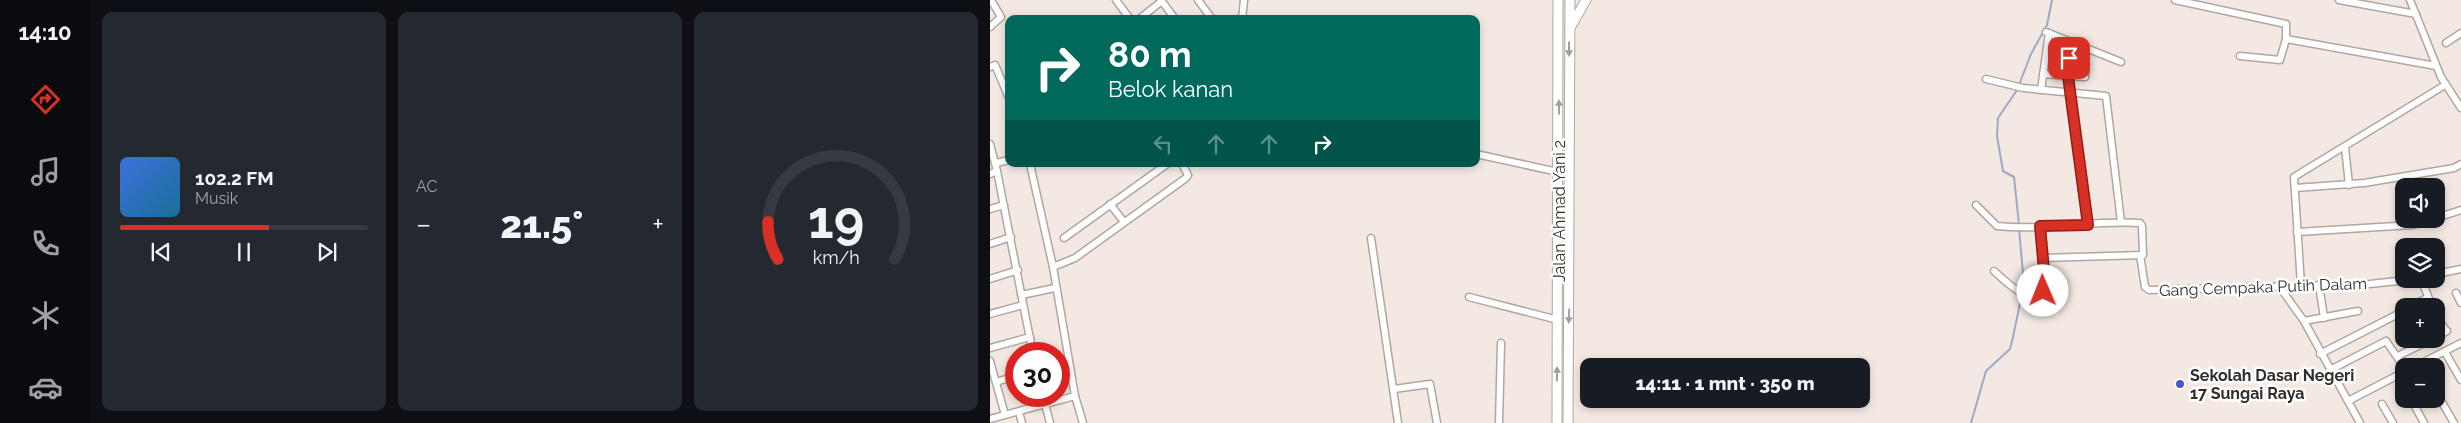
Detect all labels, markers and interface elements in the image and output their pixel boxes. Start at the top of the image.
text: 14:10 [18,19,72,45]
text: 80 m [1108,34,1192,75]
icon: right [1025,35,1090,100]
pin [2048,37,2090,79]
one-way arrow [1565,41,1573,57]
icon: arrive [2055,44,2083,72]
text: Belok kanan [1108,76,1233,102]
icon: directions [28,82,63,117]
one-way arrow [1555,99,1563,115]
icon: left [1149,130,1177,158]
icon: ahead [1202,130,1230,158]
icon: ahead [1255,130,1283,158]
icon: right [1308,130,1336,158]
street label: Jalan Ahmad Yani 2 [1550,140,1569,282]
icon: music [28,154,63,189]
text: 102.2 FM [195,167,274,189]
text: AC [416,177,437,196]
map controls [2395,178,2445,408]
button: sound [2395,178,2445,228]
text: Musik [195,189,238,208]
text: 19 [808,189,864,250]
text: 21.5° [500,202,583,247]
text: − [416,208,431,241]
text: + [652,208,664,241]
icon: phone [28,226,63,261]
icon: previous [147,238,175,266]
icon: pause [230,238,258,266]
icon: next [313,238,341,266]
button: layers [2395,238,2445,288]
text: km/h [812,247,860,268]
position arrow [2016,264,2068,316]
street label: Gang Cempaka Putih Dalam [2159,274,2367,300]
icon: climate [28,298,63,333]
button: + [2395,298,2445,348]
one-way arrow [1564,308,1572,324]
speed limit sign: 30 [1005,342,1070,407]
button: − [2395,358,2445,408]
one-way arrow [1553,366,1561,382]
place label: Sekolah Dasar Negeri 17 Sungai Raya [2190,366,2354,403]
icon: car [28,370,63,405]
text: 14:11 · 1 mnt · 350 m [1635,372,1815,394]
marker: Sekolah Dasar Negeri 17 Sungai Raya [2174,378,2186,390]

